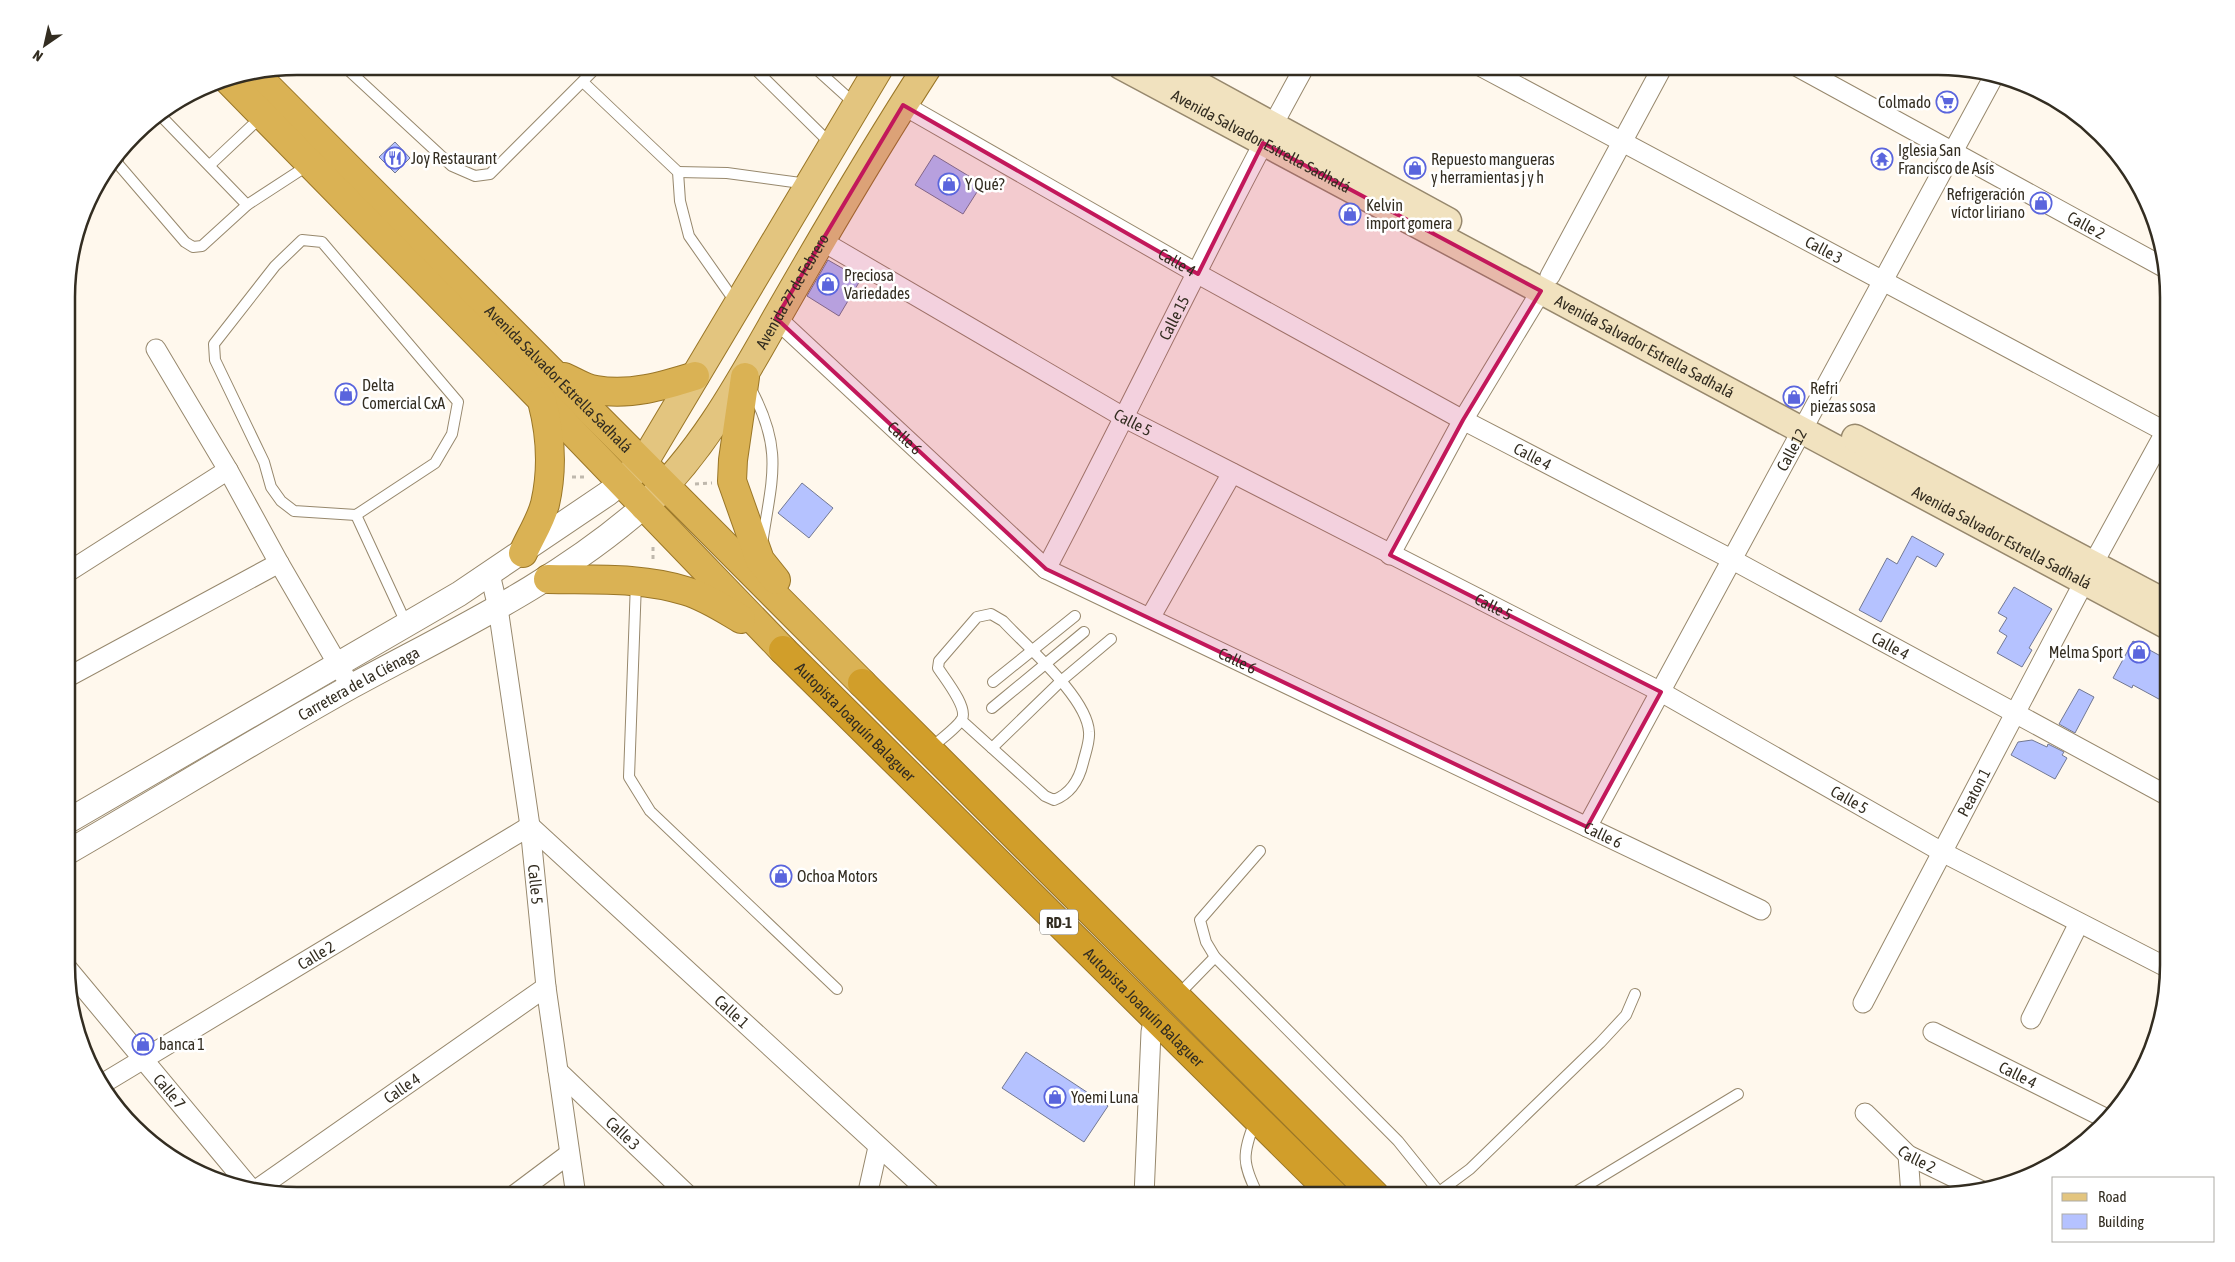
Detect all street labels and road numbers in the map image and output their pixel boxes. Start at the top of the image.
street label: Avenida Salvador Estrella Sadhalá [1169,86,1354,196]
street label: Calle 2 [2064,207,2108,242]
street label: Avenida 27 de Febrero [752,230,832,352]
street label: Calle 3 [1802,232,1846,267]
street label: Calle 4 [1155,244,1199,280]
street label: Avenida Salvador Estrella Sadhalá [1552,291,1737,401]
street label: Calle 15 [1155,292,1193,343]
street label: Avenida Salvador Estrella Sadhalá [482,302,636,456]
street label: Calle 5 [1111,405,1155,439]
street label: Calle 6 [884,418,926,458]
street label: Calle12 [1773,426,1810,474]
street label: Calle 4 [1511,439,1555,473]
street label: Avenida Salvador Estrella Sadhalá [1909,482,2095,592]
street label: Calle 5 [1472,589,1516,624]
street label: Calle 4 [1869,628,1912,663]
street label: Carretera de la Ciénaga [295,643,422,724]
street label: Calle 6 [1216,644,1260,677]
street label: Autopista Joaquín Balaguer [792,659,919,785]
street label: Peaton 1 [1954,765,1994,819]
street label: Calle 5 [1828,782,1872,817]
street label: Calle 6 [1581,818,1625,851]
street label: Calle 5 [525,864,547,905]
road number: RD-1 [1040,910,1078,934]
street label: Calle 2 [294,937,338,973]
street label: Autopista Joaquín Balaguer [1081,944,1208,1071]
street label: Calle 1 [711,991,753,1032]
street label: Calle 4 [1996,1057,2040,1091]
street label: Calle 4 [380,1069,423,1107]
street label: Calle 7 [150,1070,189,1112]
street label: Calle 3 [602,1113,644,1153]
street label: Calle 2 [1894,1141,1939,1176]

